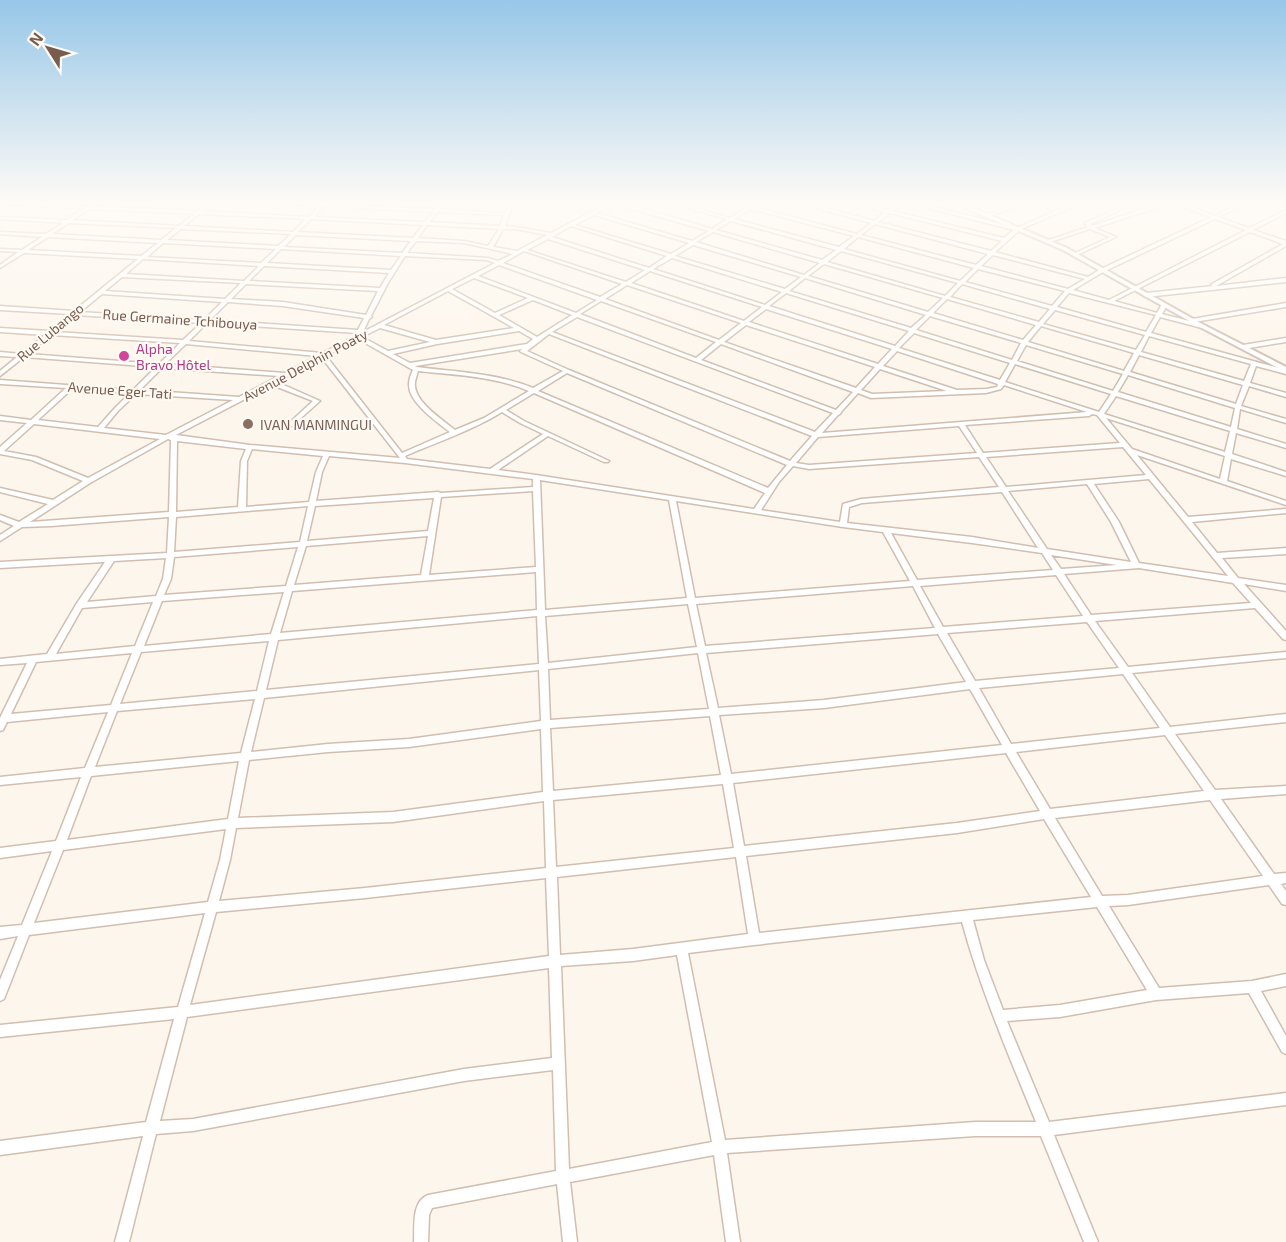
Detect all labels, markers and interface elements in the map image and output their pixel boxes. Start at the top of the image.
north arrow [18,18,78,78]
text: N [25,28,47,49]
street label: Rue Lubango [13,299,87,365]
street label: Rue Germaine Tchibouya [102,305,258,333]
street label: Avenue Delphin Poaty [240,325,371,405]
place label: Alpha Bravo Hôtel [136,340,212,373]
marker: Alpha Bravo Hôtel [117,349,131,363]
street label: Avenue Eger Tati [67,378,173,402]
place label: IVAN MANMINGUI [260,416,372,433]
marker: IVAN MANMINGUI [241,417,255,431]

